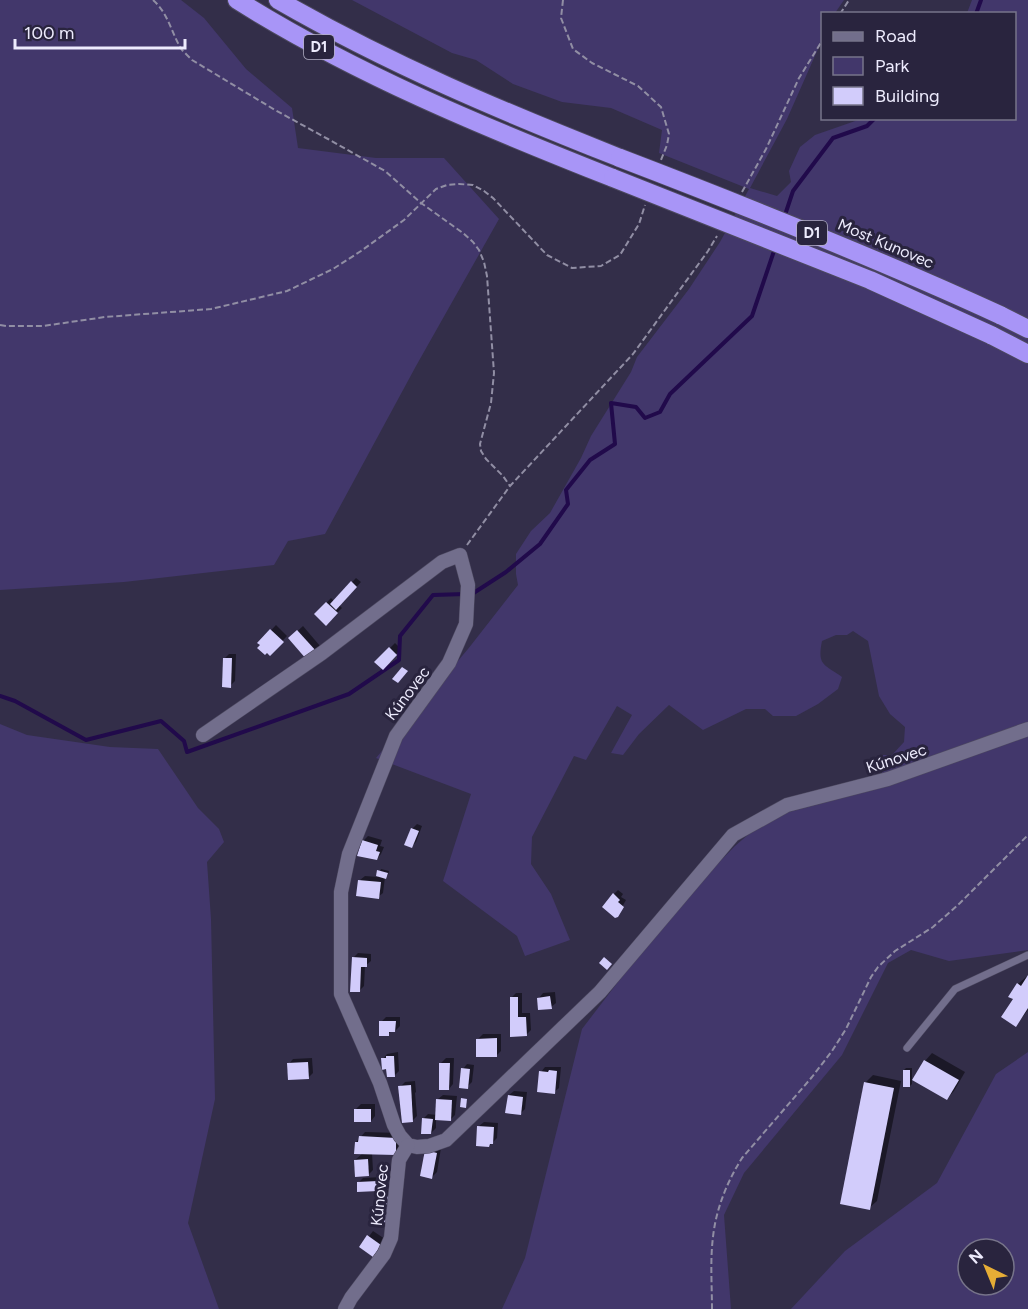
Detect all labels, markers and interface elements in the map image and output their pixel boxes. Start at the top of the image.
scale bar [15,12,184,50]
legend [821,12,1016,120]
text: 100 m [24,22,74,44]
text: Road [875,25,916,47]
road number: D1 [304,35,334,59]
text: Park [875,55,910,77]
text: Building [875,85,940,107]
street label: Most Kunovec [835,215,937,272]
road number: D1 [797,221,827,245]
street label: Kúnovec [381,662,434,724]
street label: Kúnovec [864,740,929,777]
street label: Kúnovec [367,1163,392,1227]
north arrow [956,1237,1016,1297]
text: N [965,1245,987,1268]

